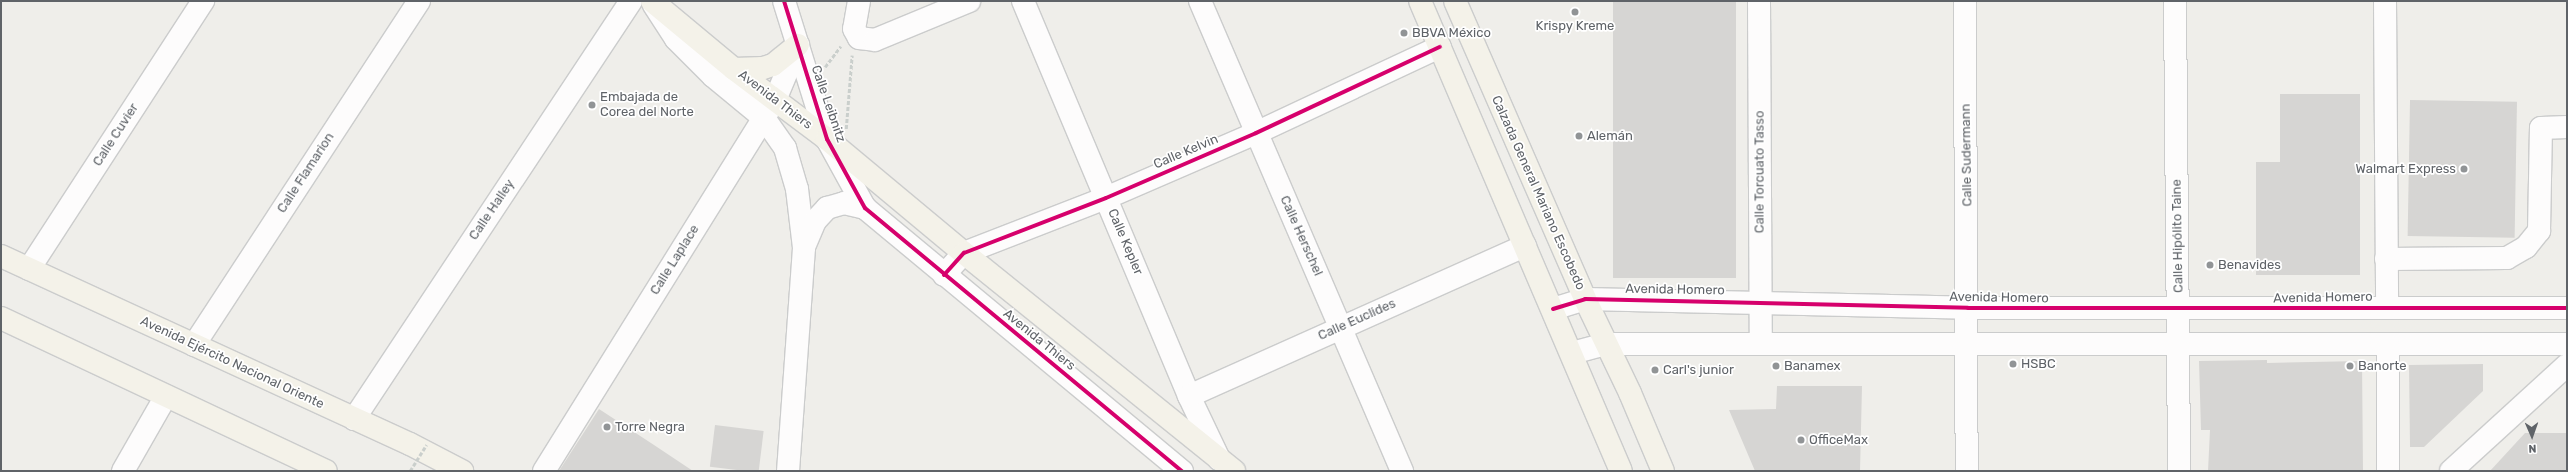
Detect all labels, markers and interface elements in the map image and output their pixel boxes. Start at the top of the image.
marker: Krispy Kreme [1570,7,1580,17]
place label: Krispy Kreme [1535,18,1615,34]
place label: BBVA México [1412,25,1491,41]
marker: BBVA México [1399,28,1409,38]
street label: Calle Leibnitz [807,63,849,145]
street label: Avenida Thiers [735,67,815,133]
place label: Embajada de Corea del Norte [600,90,694,121]
street label: Calzada General Mariano Escobedo [1488,93,1588,293]
marker: Embajada de Corea del Norte [587,100,597,110]
street label: Calle Cuvier [90,101,142,169]
street label: Calle Sudermann [1958,103,1976,207]
street label: Calle Torcuato Tasso [1752,110,1768,234]
place label: Alemán [1587,128,1633,144]
street label: Calle Flamarion [274,130,338,216]
street label: Calle Kelvin [1151,131,1221,173]
marker: Alemán [1574,131,1584,141]
place label: Walmart Express [2356,161,2456,177]
marker: Walmart Express [2459,164,2469,174]
street label: Calle Halley [466,177,518,243]
street label: Calle Hipólito Taine [2169,179,2187,293]
street label: Calle Herschel [1276,193,1326,279]
street label: Calle Kepler [1104,207,1146,277]
street label: Calle Laplace [647,222,703,298]
place label: Benavides [2218,257,2281,273]
marker: Benavides [2205,260,2215,270]
street label: Avenida Homero [1625,281,1725,299]
street label: Avenida Homero [1949,289,2049,307]
street label: Avenida Homero [2273,289,2373,307]
street label: Calle Euclides [1316,296,1398,344]
street label: Avenida Thiers [1000,306,1078,374]
street label: Avenida Ejército Nacional Oriente [138,313,326,413]
place label: HSBC [2021,356,2056,372]
place label: Banamex [1784,358,1841,374]
place label: Banorte [2358,358,2407,374]
marker: HSBC [2008,359,2018,369]
marker: Banamex [1771,361,1781,371]
marker: Banorte [2345,361,2355,371]
place label: Carl's junior [1663,362,1734,378]
marker: Carl's junior [1650,365,1660,375]
north arrow [2512,416,2552,456]
place label: Torre Negra [615,419,685,435]
marker: Torre Negra [602,422,612,432]
place label: OfficeMax [1809,432,1868,448]
marker: OfficeMax [1796,435,1806,445]
text: N [2528,442,2537,455]

